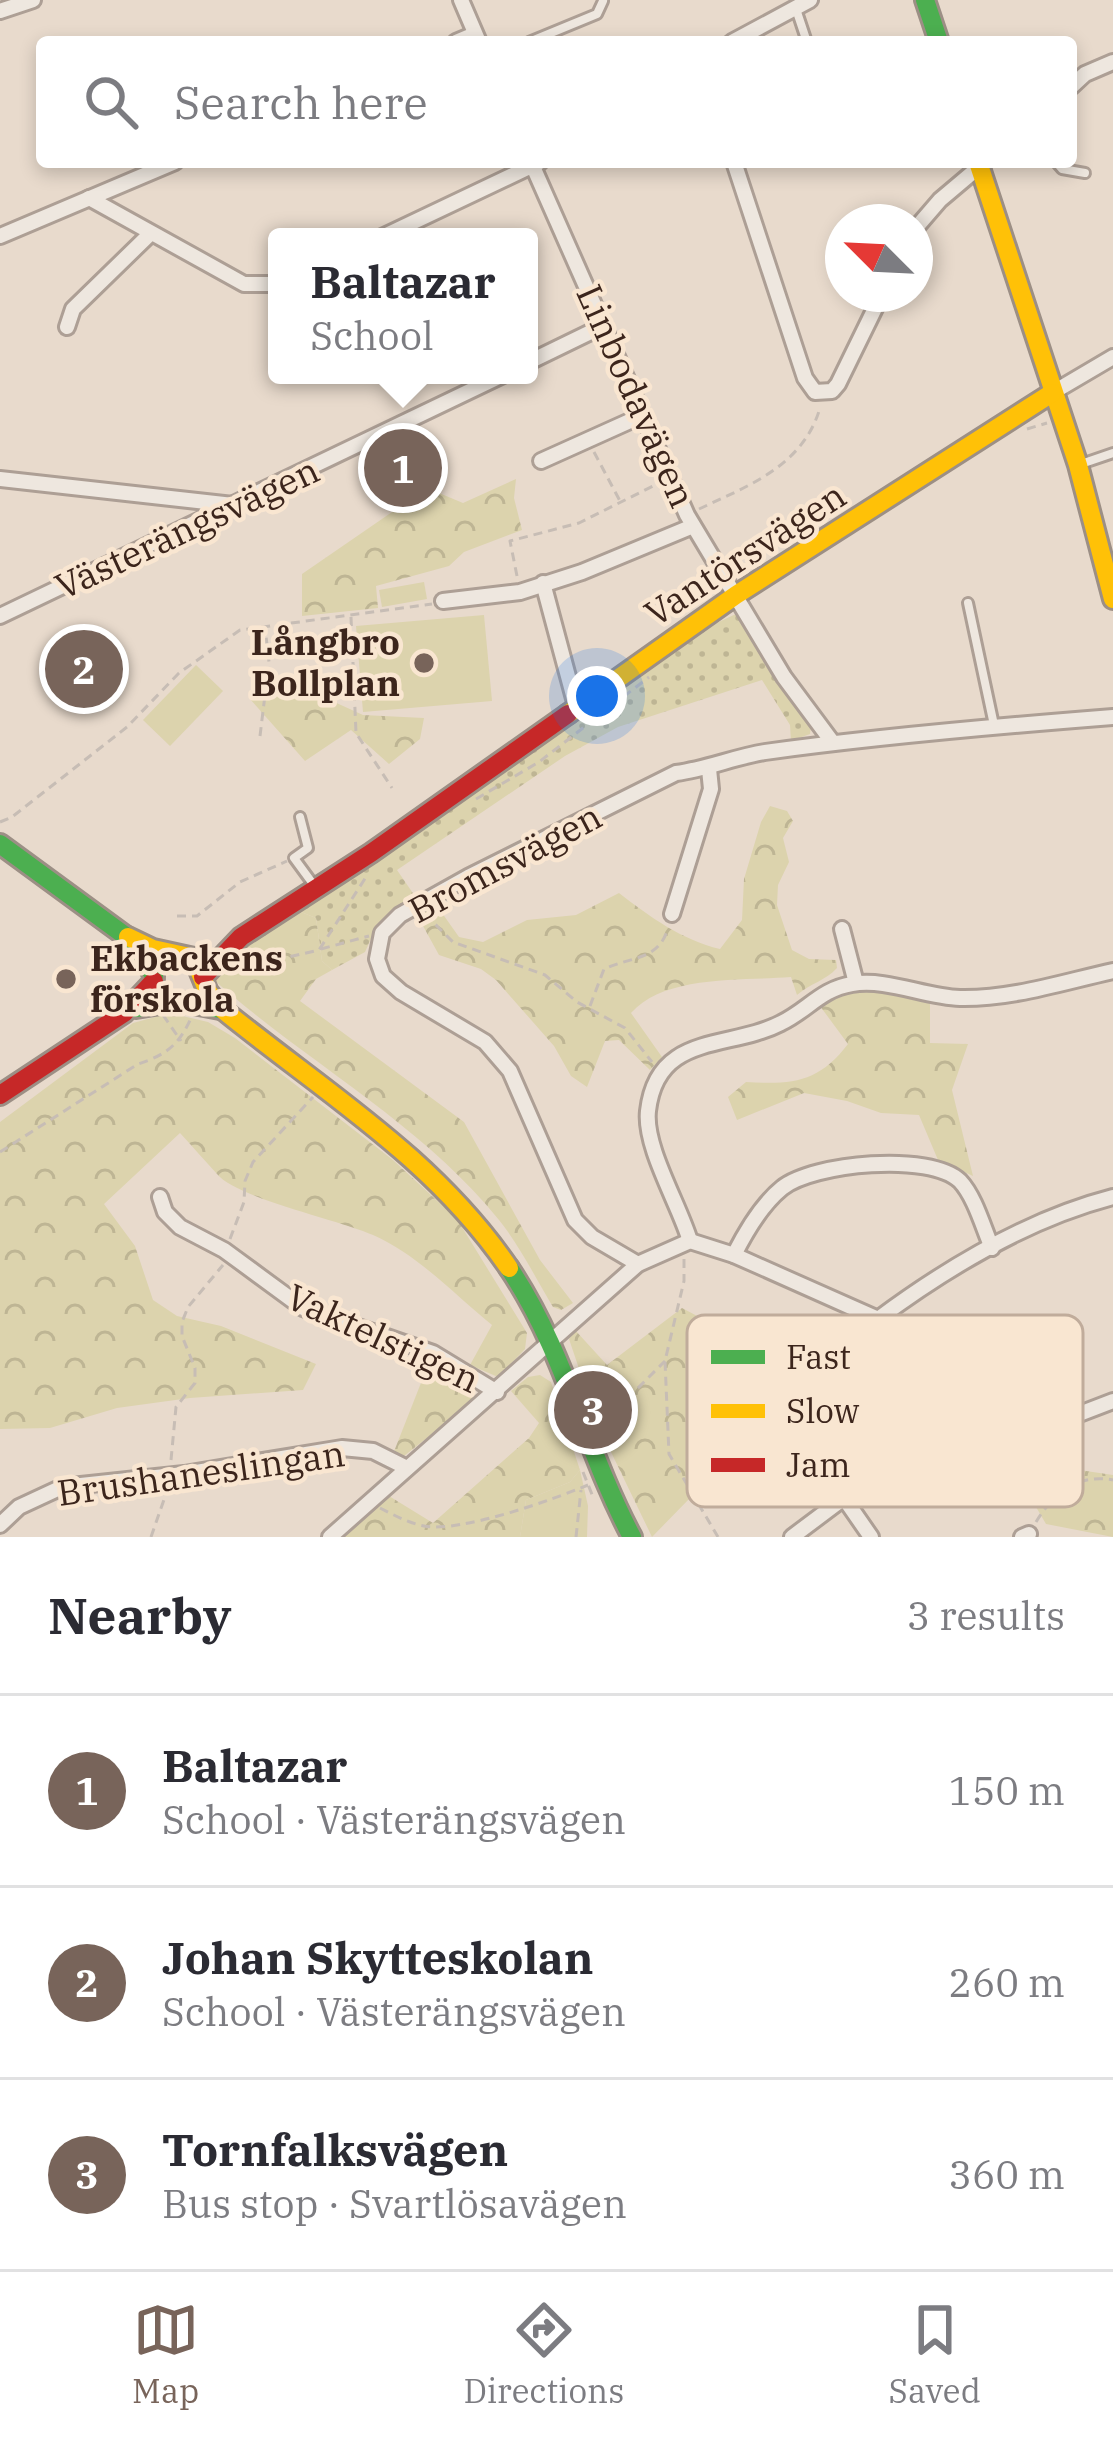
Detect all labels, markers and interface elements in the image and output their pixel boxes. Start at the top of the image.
search box [36,36,1077,168]
icon: search [78,69,144,135]
text: Search here [174,73,428,131]
north arrow [825,204,933,312]
popup [268,228,538,384]
text: Baltazar [310,252,496,310]
street label: Linbodavägen [566,277,707,515]
text: School [310,310,434,361]
pin: 1 [364,423,442,513]
street label: Västerängsvägen [47,446,326,609]
street label: Vantörsvägen [635,471,854,636]
place label: Långbro Bollplan [251,618,400,706]
pin: 2 [45,624,123,714]
marker: Långbro Bollplan [411,650,437,676]
your location [567,666,627,726]
street label: Bromsvägen [400,792,609,933]
place label: Ekbackens förskola [90,934,283,1022]
marker: Ekbackens förskola [53,966,79,992]
street label: Vaktelstigen [279,1272,487,1403]
legend [687,1315,1083,1507]
text: Fast [786,1335,851,1378]
pin: 3 [554,1365,632,1455]
text: Slow [786,1389,860,1432]
street label: Brushaneslingan [54,1429,348,1516]
text: Jam [786,1443,850,1486]
text: Nearby [48,1582,232,1648]
text: 3 results [907,1590,1065,1641]
text: Baltazar [162,1736,348,1794]
text: 1 [75,1765,99,1816]
text: 150 m [949,1765,1065,1816]
text: School · Västerängsvägen [162,1794,626,1845]
text: Johan Skytteskolan [162,1928,594,1986]
text: 2 [75,1957,99,2008]
text: 260 m [949,1957,1065,2008]
text: School · Västerängsvägen [162,1986,626,2037]
text: Tornfalksvägen [162,2120,508,2178]
text: 3 [75,2149,99,2200]
text: 360 m [949,2149,1065,2200]
text: Bus stop · Svartlösavägen [162,2178,627,2229]
tab: Map [132,2297,199,2412]
tab: Directions [463,2297,624,2412]
tab: Saved [888,2297,981,2412]

